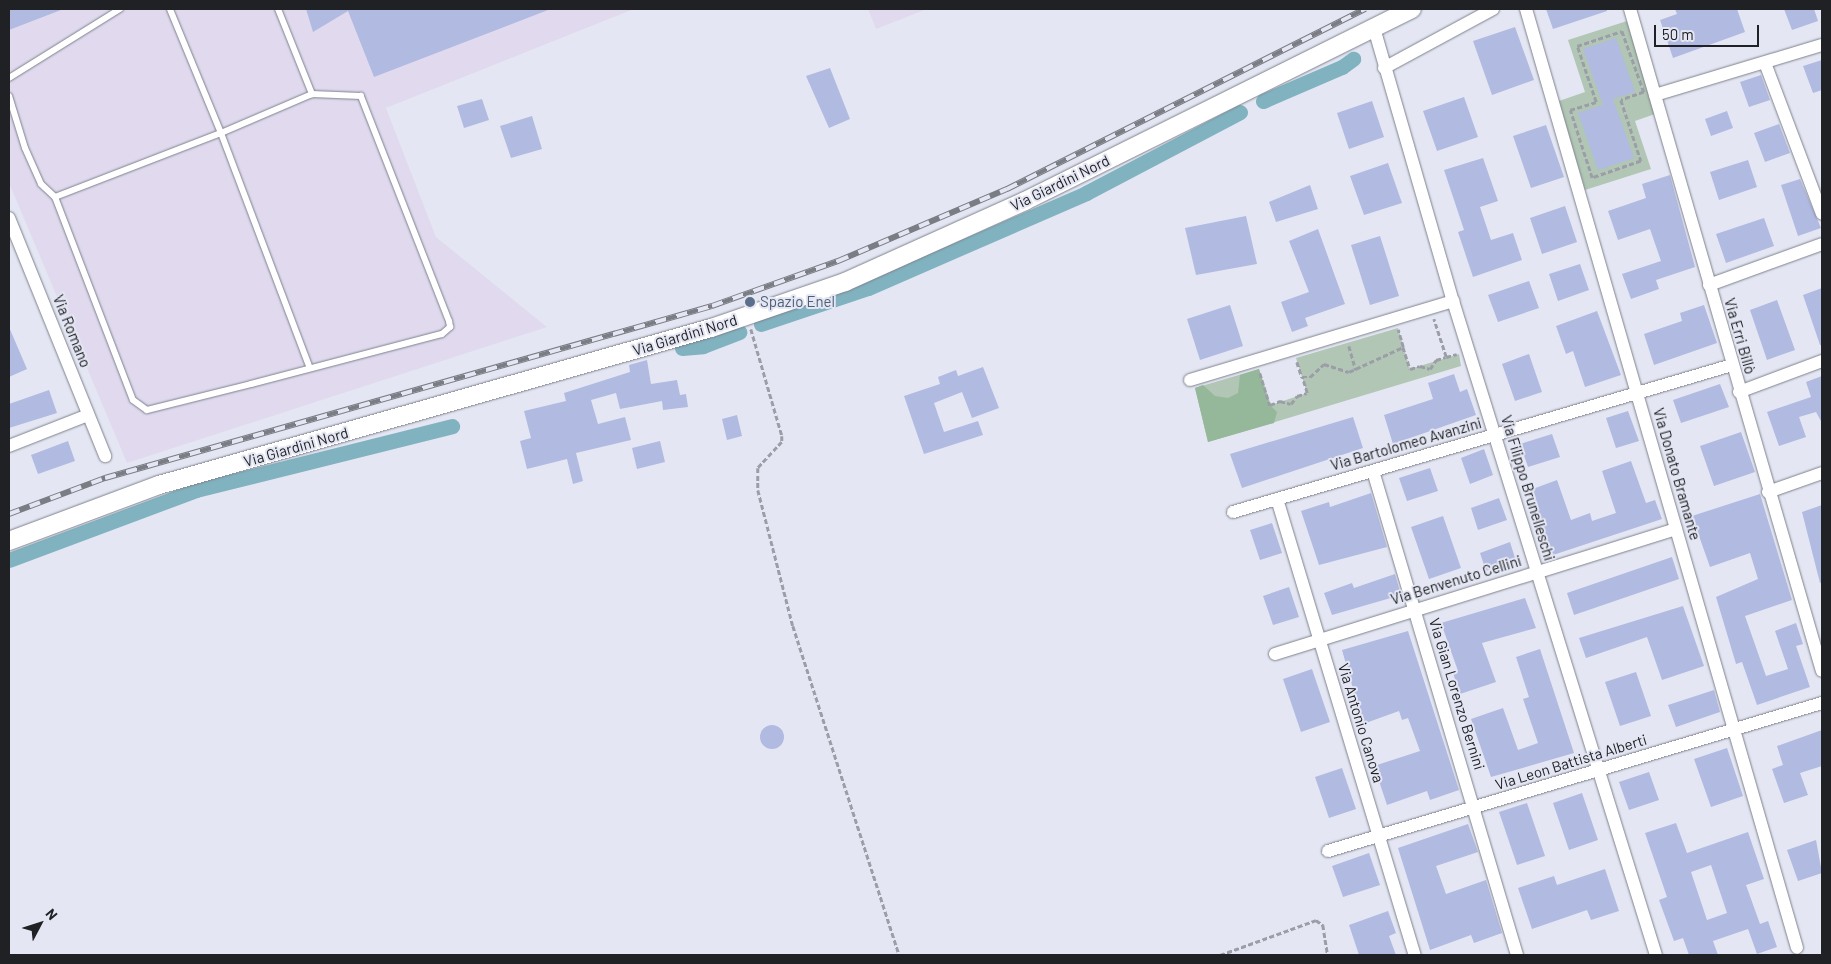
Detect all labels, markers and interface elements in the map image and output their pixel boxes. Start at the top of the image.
scale bar [1656,15,1761,47]
text: 50 m [1662,25,1694,43]
street label: Via Giardini Nord [1007,151,1113,215]
street label: Via Romano [49,292,95,370]
place label: Spazio Enel [760,293,835,311]
marker: Spazio Enel [744,296,756,308]
street label: Via Erri Billò [1721,296,1759,376]
street label: Via Giardini Nord [631,311,739,359]
street label: Via Donato Bramante [1650,406,1704,542]
street label: Via Filippo Brunelleschi [1497,413,1559,563]
street label: Via Bartolomeo Avanzini [1328,414,1484,474]
street label: Via Giardini Nord [242,423,350,471]
street label: Via Benvenuto Cellini [1388,552,1524,608]
street label: Via Gian Lorenzo Bernini [1425,616,1489,772]
street label: Via Antonio Canova [1334,661,1388,785]
street label: Via Leon Battista Alberti [1493,730,1649,794]
north arrow [15,899,65,949]
text: N [42,905,61,923]

